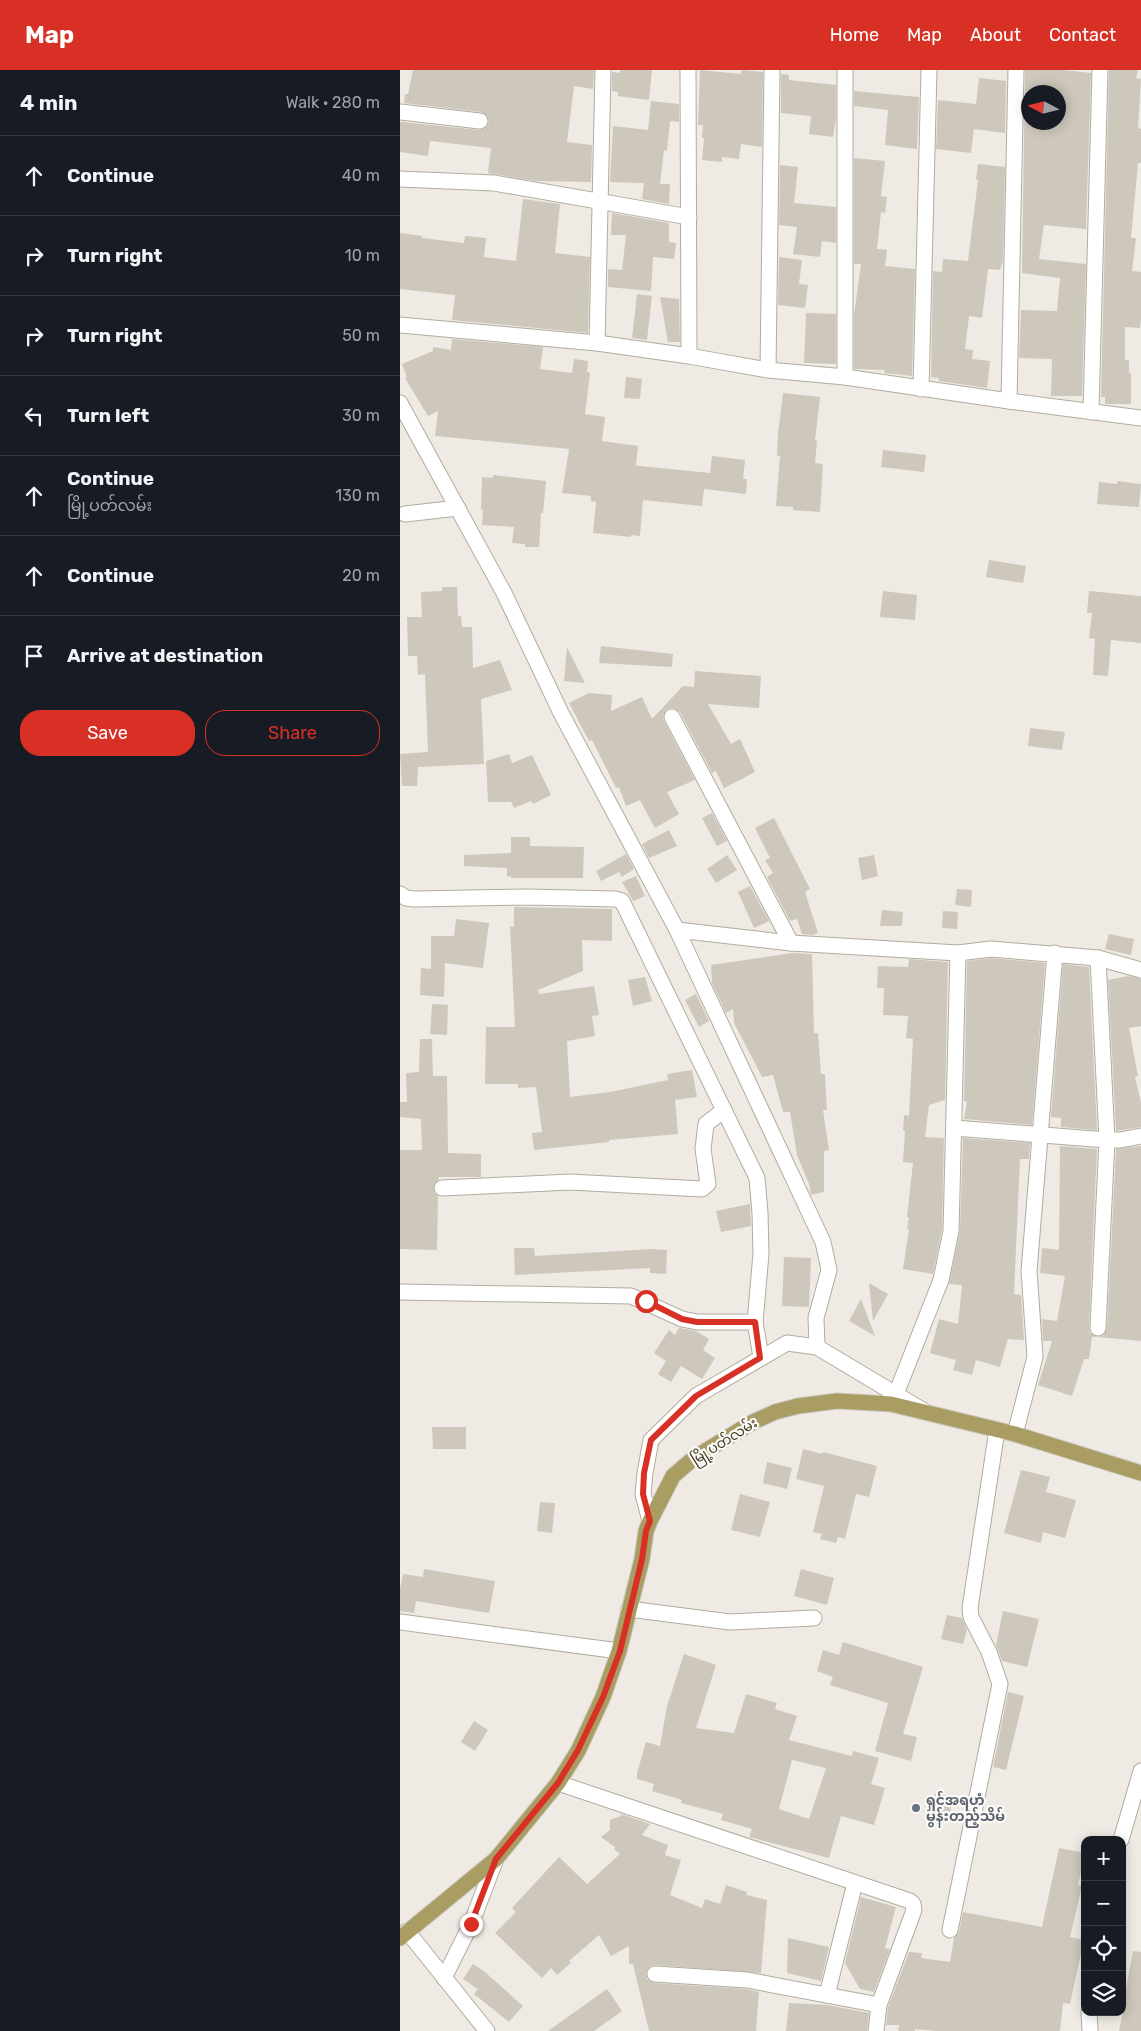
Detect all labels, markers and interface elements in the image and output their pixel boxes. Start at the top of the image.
text: Map [25,21,74,49]
text: Home [830,24,879,46]
text: Map [907,24,942,46]
text: About [970,24,1021,46]
text: Contact [1049,24,1116,46]
north arrow [1021,85,1066,130]
text: 4 min [20,90,78,115]
text: Walk · 280 m [286,93,380,112]
icon: ahead [20,162,48,190]
text: Continue [67,164,154,187]
text: 40 m [342,166,380,185]
icon: right [20,242,48,270]
text: Turn right [67,244,162,267]
text: 10 m [345,246,380,265]
icon: right [20,322,48,350]
text: Turn right [67,324,162,347]
text: 50 m [342,326,380,345]
icon: left [20,402,48,430]
text: Turn left [67,404,149,427]
text: 30 m [342,406,380,425]
text: Continue [67,467,154,490]
icon: ahead [20,482,48,510]
text: 130 m [335,486,380,505]
text: မြို့ပတ်လမ်း [67,496,152,515]
icon: ahead [20,562,48,590]
text: Continue [67,564,154,587]
text: 20 m [342,566,380,585]
icon: arrive [20,642,48,670]
text: Arrive at destination [67,644,263,667]
button: Save [20,710,195,756]
button: Share [205,710,380,756]
route start [635,1290,658,1313]
street label: မြို့ပတ်လမ်း [687,1413,762,1471]
place label: ရှင်အရဟံ မွန်းတည့်သိမ် [926,1790,1005,1828]
marker: ရှင်အရဟံ မွန်းတည့်သိမ် [910,1802,922,1814]
map controls [1081,1836,1126,2016]
button: + [1081,1836,1126,1881]
button: − [1081,1881,1126,1926]
route end [460,1913,483,1936]
button: locate [1081,1926,1126,1971]
button: layers [1081,1971,1126,2016]

